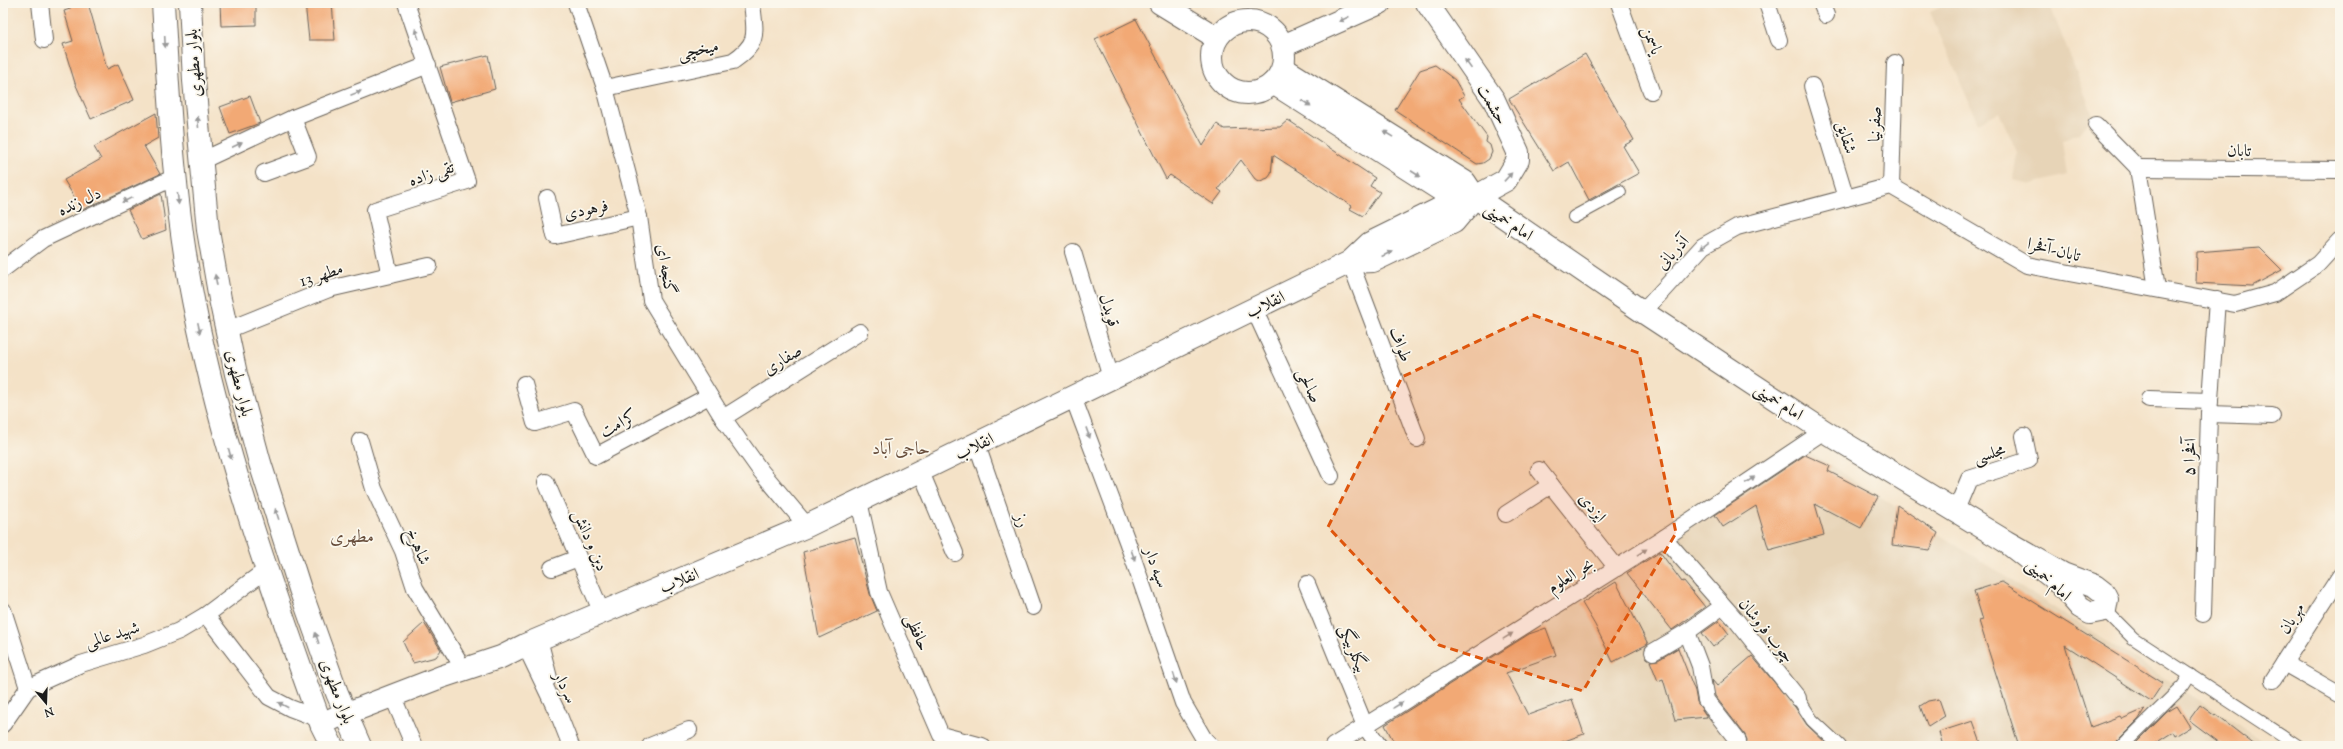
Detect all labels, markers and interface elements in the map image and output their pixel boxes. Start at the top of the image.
one-way arrow [1338,16,1350,22]
street label: یاسمن [1635,23,1668,59]
one-way arrow [414,27,420,39]
street label: بلوار مطهری [181,28,209,98]
street label: میخچی [676,35,721,67]
one-way arrow [162,36,169,48]
one-way arrow [1464,58,1472,69]
street label: حشمت [1470,80,1513,130]
one-way arrow [351,90,363,96]
one-way arrow [1300,100,1312,107]
street label: صفرنیا [1863,106,1889,142]
one-way arrow [194,116,201,128]
street label: شقایق [1829,118,1861,157]
one-way arrow [1382,130,1394,137]
street label: تابان [2227,140,2252,164]
one-way arrow [231,141,243,147]
street label: تقی زاده [406,156,458,194]
one-way arrow [1410,170,1421,178]
one-way arrow [1503,172,1512,182]
street label: دل زنده [54,182,106,223]
one-way arrow [174,193,181,205]
street label: فرهودی [562,195,611,227]
one-way arrow [122,197,133,203]
street label: امام خمینی [1478,197,1537,249]
street label: آذربانی [1651,229,1697,276]
street label: تابان-آفخرا [2024,233,2083,269]
street label: گنجه ای [649,242,681,297]
one-way arrow [1698,242,1709,251]
one-way arrow [1382,251,1393,257]
street label: مطهر 13 [297,258,347,294]
one-way arrow [213,274,219,286]
street label: انقلاب [1242,286,1290,326]
street label: قویدل [1092,291,1124,330]
one-way arrow [196,321,202,334]
street label: طواف [1381,324,1417,366]
street label: صفاری [759,339,807,382]
street label: بلوار مطهری [218,347,258,420]
street label: صالحی [1290,364,1327,407]
street label: امام خمینی [1748,378,1808,429]
street label: کرامت [596,405,642,445]
street label: انقلاب [951,428,999,468]
one-way arrow [1085,428,1091,440]
street label: آفخرا ۵ [2178,435,2204,476]
district label: حاجی آباد [872,437,930,463]
street label: مجلسی [1971,438,2009,471]
one-way arrow [227,448,233,460]
one-way arrow [1745,476,1755,484]
street label: ایزدی [1572,488,1611,529]
street label: دین و دانش [565,506,613,575]
one-way arrow [273,508,279,520]
street label: رز [1007,508,1035,531]
street label: شاهرخ [398,524,435,569]
district label: مطهری [330,525,374,551]
street label: سپه دار [1136,542,1174,592]
one-way arrow [1637,548,1647,556]
one-way arrow [1130,550,1136,562]
street label: بحر العلوم [1543,553,1600,601]
street label: امام خمینی [2019,553,2076,609]
street label: انقلاب [656,563,704,601]
street label: چوب فروشان [1732,594,1799,669]
street label: مهربان [2274,598,2312,639]
street label: حافظی [898,610,935,655]
street label: شهید عالمی [82,616,143,656]
street label: بیگلربیگی [1332,621,1374,676]
one-way arrow [314,631,320,643]
one-way arrow [1502,633,1514,640]
street label: بلوار مطهری [313,655,360,728]
street label: سردار [545,666,582,708]
one-way arrow [1172,673,1178,685]
north arrow [26,683,66,723]
one-way arrow [277,701,289,708]
text: N [42,702,57,721]
one-way arrow [1392,702,1404,709]

